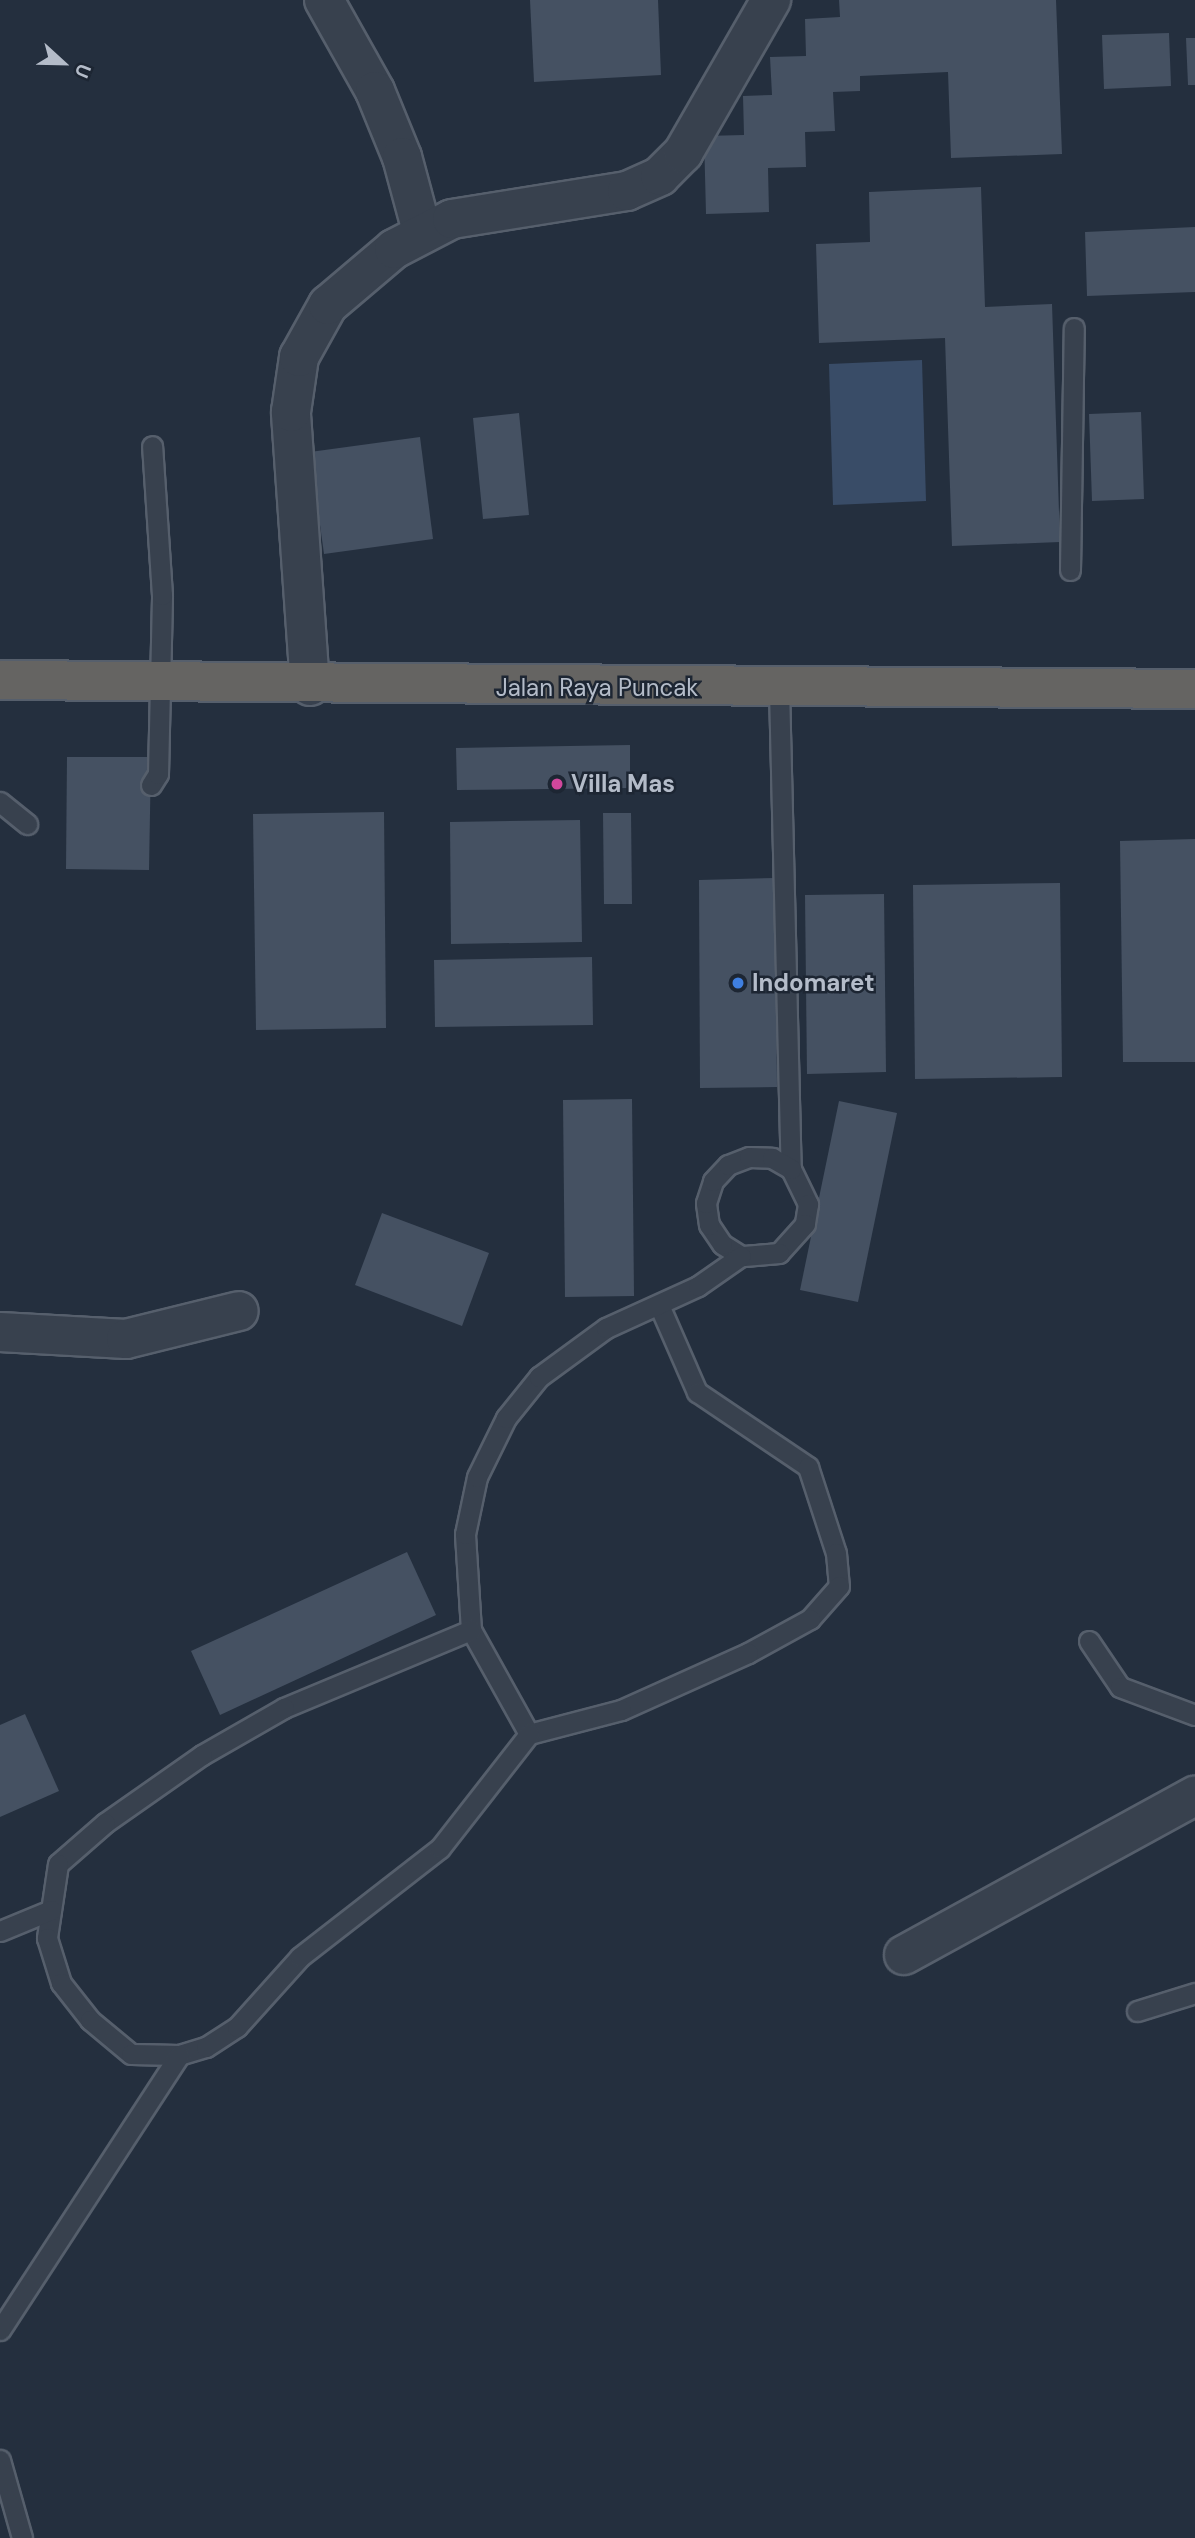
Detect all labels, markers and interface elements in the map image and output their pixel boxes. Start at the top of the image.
north arrow [28,28,98,98]
text: U [69,60,97,82]
street label: Jalan Raya Puncak [496,674,698,702]
place label: Villa Mas [571,770,675,798]
marker: Villa Mas [549,776,565,792]
place label: Indomaret [752,969,875,997]
marker: Indomaret [730,975,746,991]

